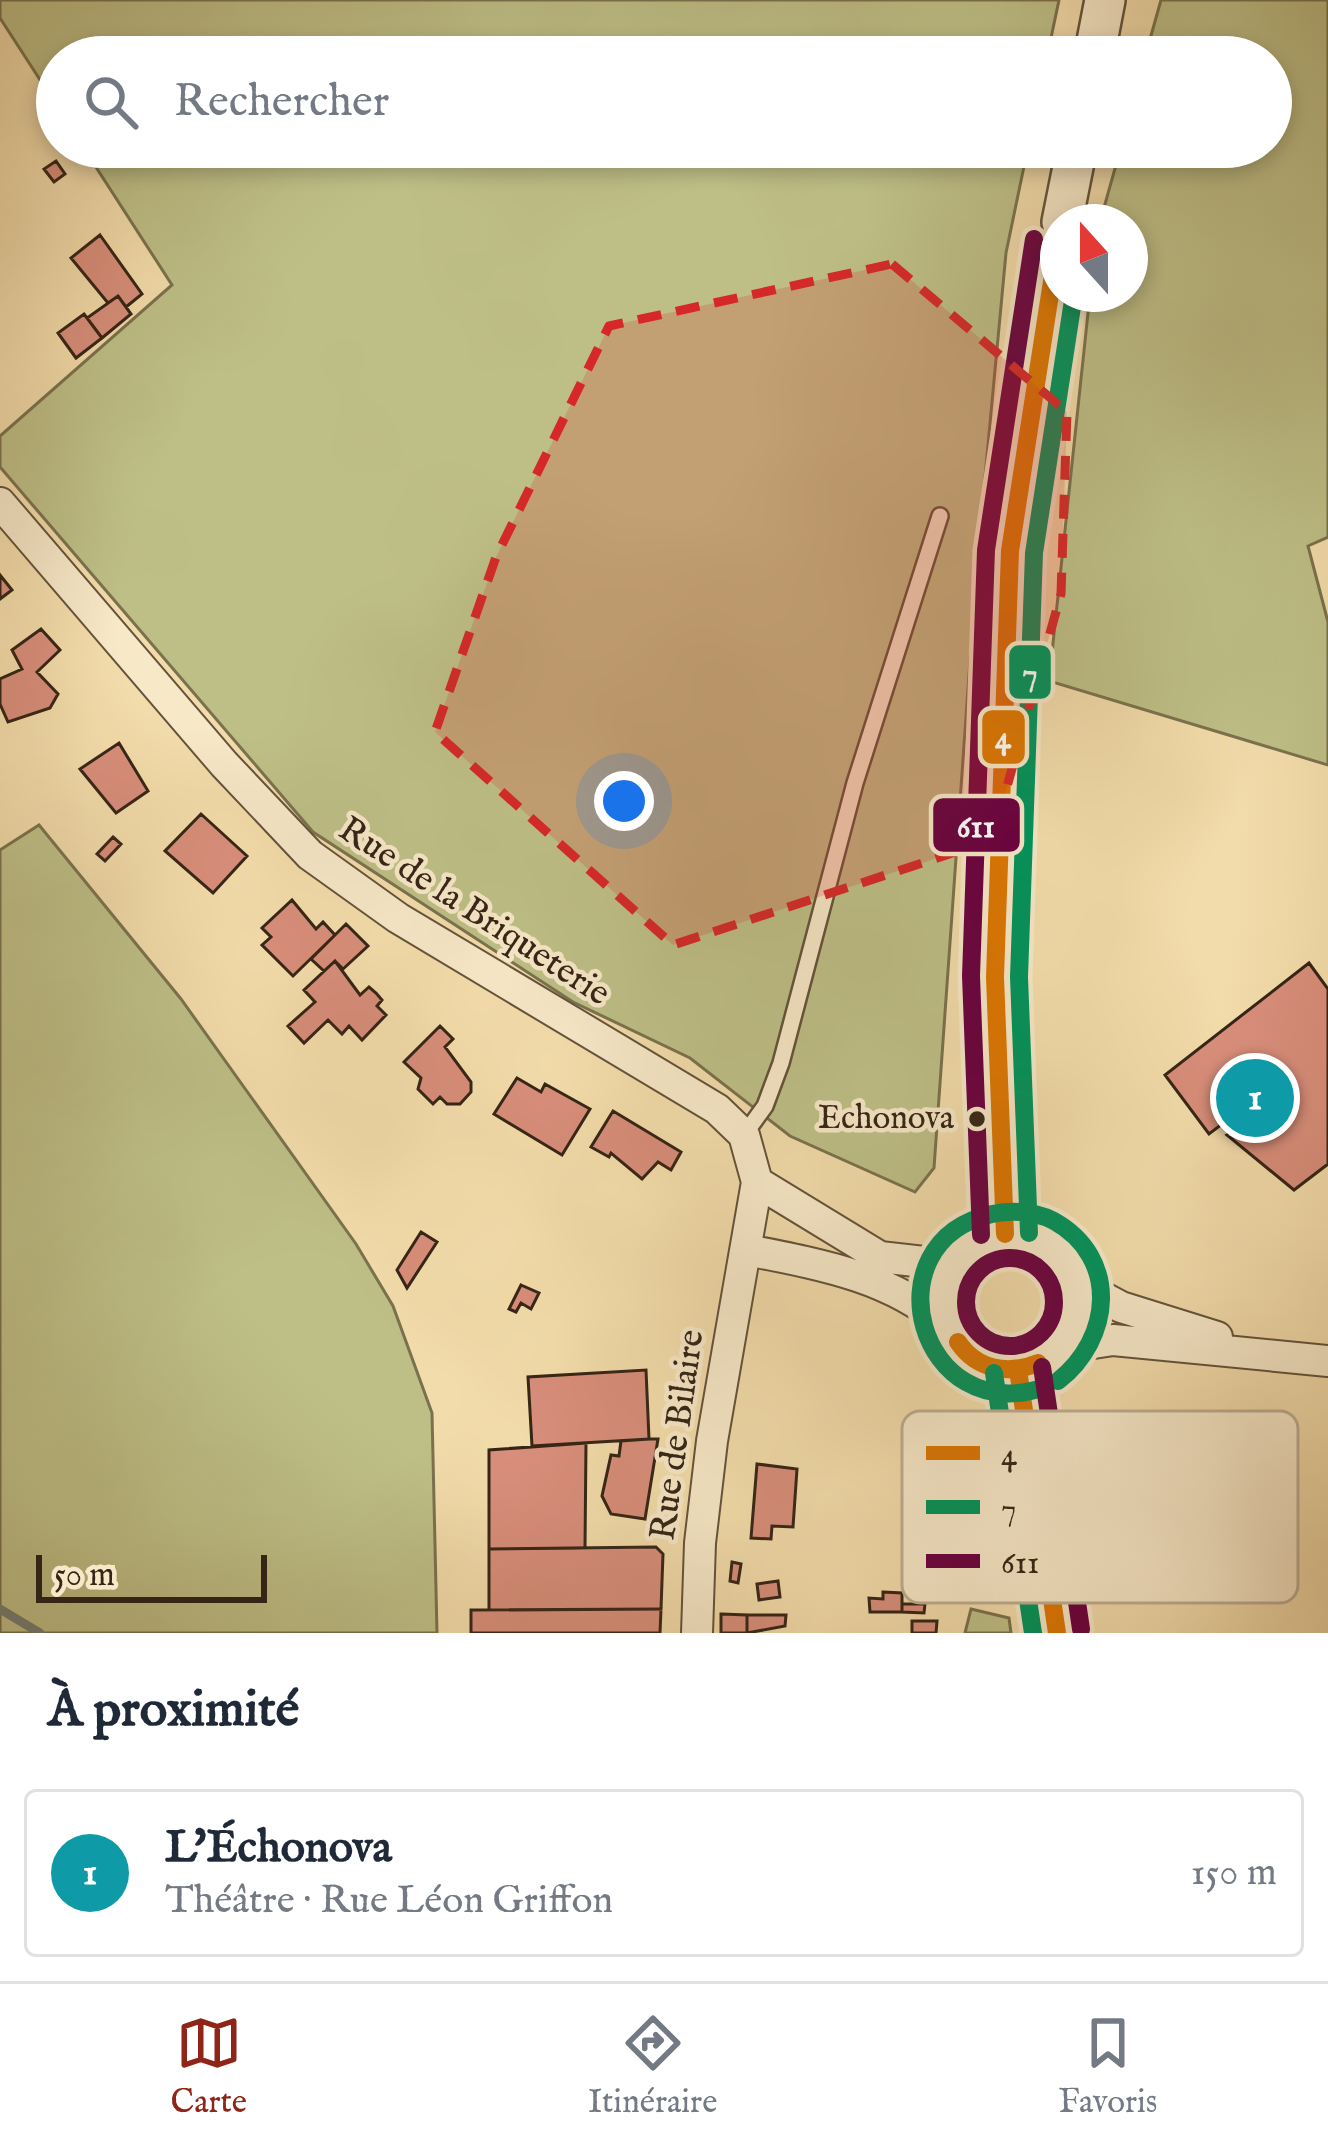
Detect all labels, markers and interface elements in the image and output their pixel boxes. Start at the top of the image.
search box [36,36,1292,168]
icon: search [78,69,144,135]
text: Rechercher [174,74,389,131]
north arrow [1040,204,1148,312]
line badge: 7 [1007,643,1053,701]
text: 7 [1022,654,1038,696]
line badge: 4 [980,708,1027,766]
text: 4 [995,718,1012,760]
your location [594,771,654,831]
line badge: 611 [931,796,1022,854]
street label: Rue de la Briqueterie [330,807,618,1017]
text: 611 [957,807,995,849]
pin: 1 [1216,1053,1294,1143]
place label: Echonova [818,1098,955,1140]
marker: Echonova [966,1108,988,1130]
street label: Rue de Bilaire [640,1327,716,1543]
legend [902,1411,1298,1603]
text: 4 [1001,1435,1017,1477]
text: 7 [1001,1489,1016,1531]
text: 611 [1001,1543,1039,1585]
scale bar [36,1549,267,1602]
text: 50 m [54,1555,115,1597]
text: À proximité [48,1679,299,1744]
text: L'Échonova [165,1820,392,1877]
text: 1 [83,1849,97,1898]
text: 150 m [1191,1849,1277,1898]
text: Théâtre · Rue Léon Griffon [165,1877,613,1926]
tab: Carte [171,2010,247,2124]
tab: Itinéraire [588,2010,717,2124]
tab: Favoris [1059,2010,1157,2124]

